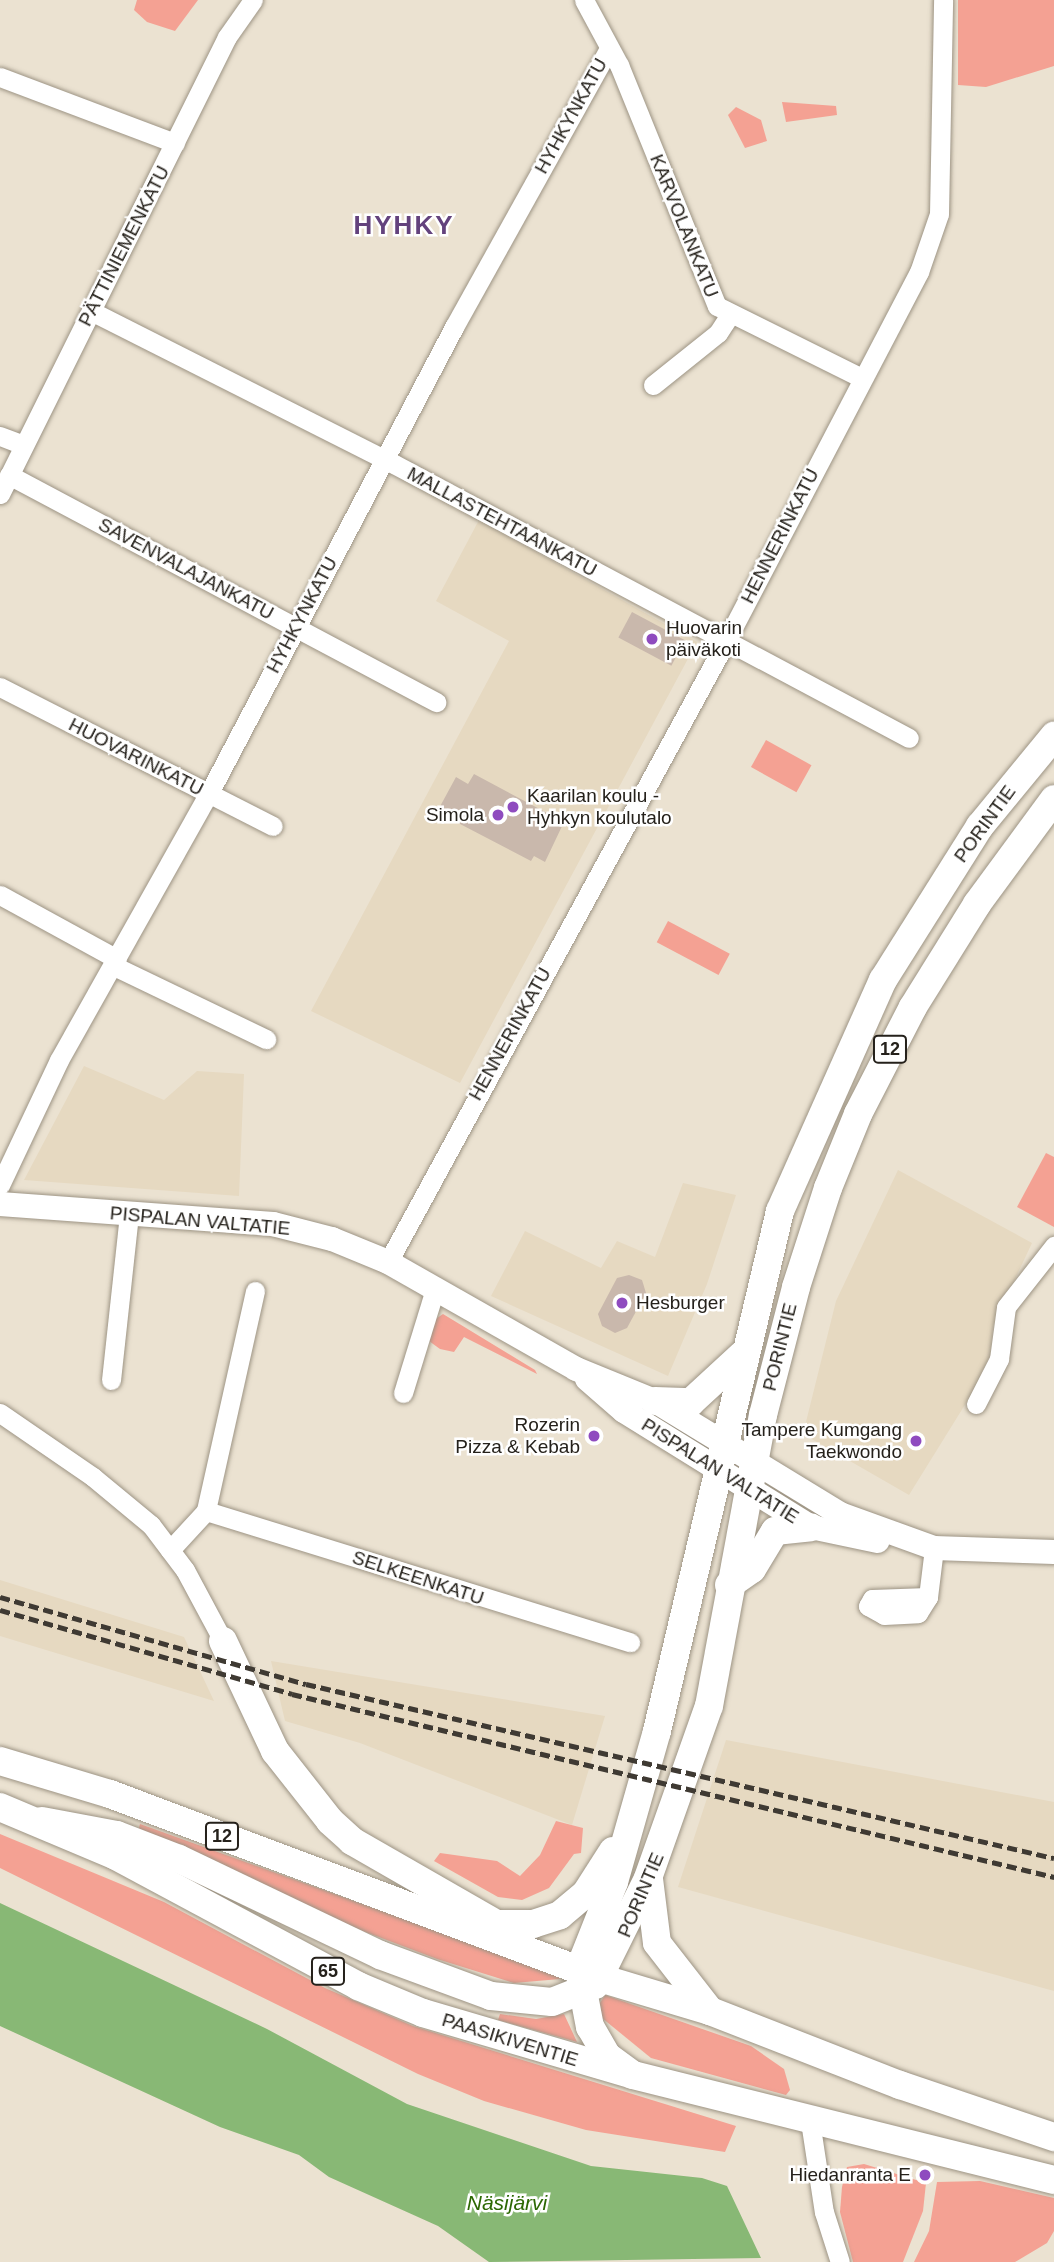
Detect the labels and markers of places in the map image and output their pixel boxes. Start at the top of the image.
place label: Huovarin päiväkoti [666,617,742,661]
marker: Huovarin päiväkoti [644,631,660,647]
place label: Kaarilan koulu - Hyhkyn koulutalo [527,785,672,829]
marker: Kaarilan koulu - Hyhkyn koulutalo [505,799,521,815]
place label: Simola [426,804,484,826]
marker: Simola [490,807,506,823]
place label: Hesburger [636,1292,725,1314]
marker: Hesburger [614,1295,630,1311]
place label: Rozerin Pizza & Kebab [455,1414,580,1458]
place label: Tampere Kumgang Taekwondo [741,1419,902,1463]
marker: Rozerin Pizza & Kebab [586,1428,602,1444]
marker: Tampere Kumgang Taekwondo [908,1433,924,1449]
place label: Hiedanranta E [790,2164,911,2186]
marker: Hiedanranta E [917,2167,933,2183]

